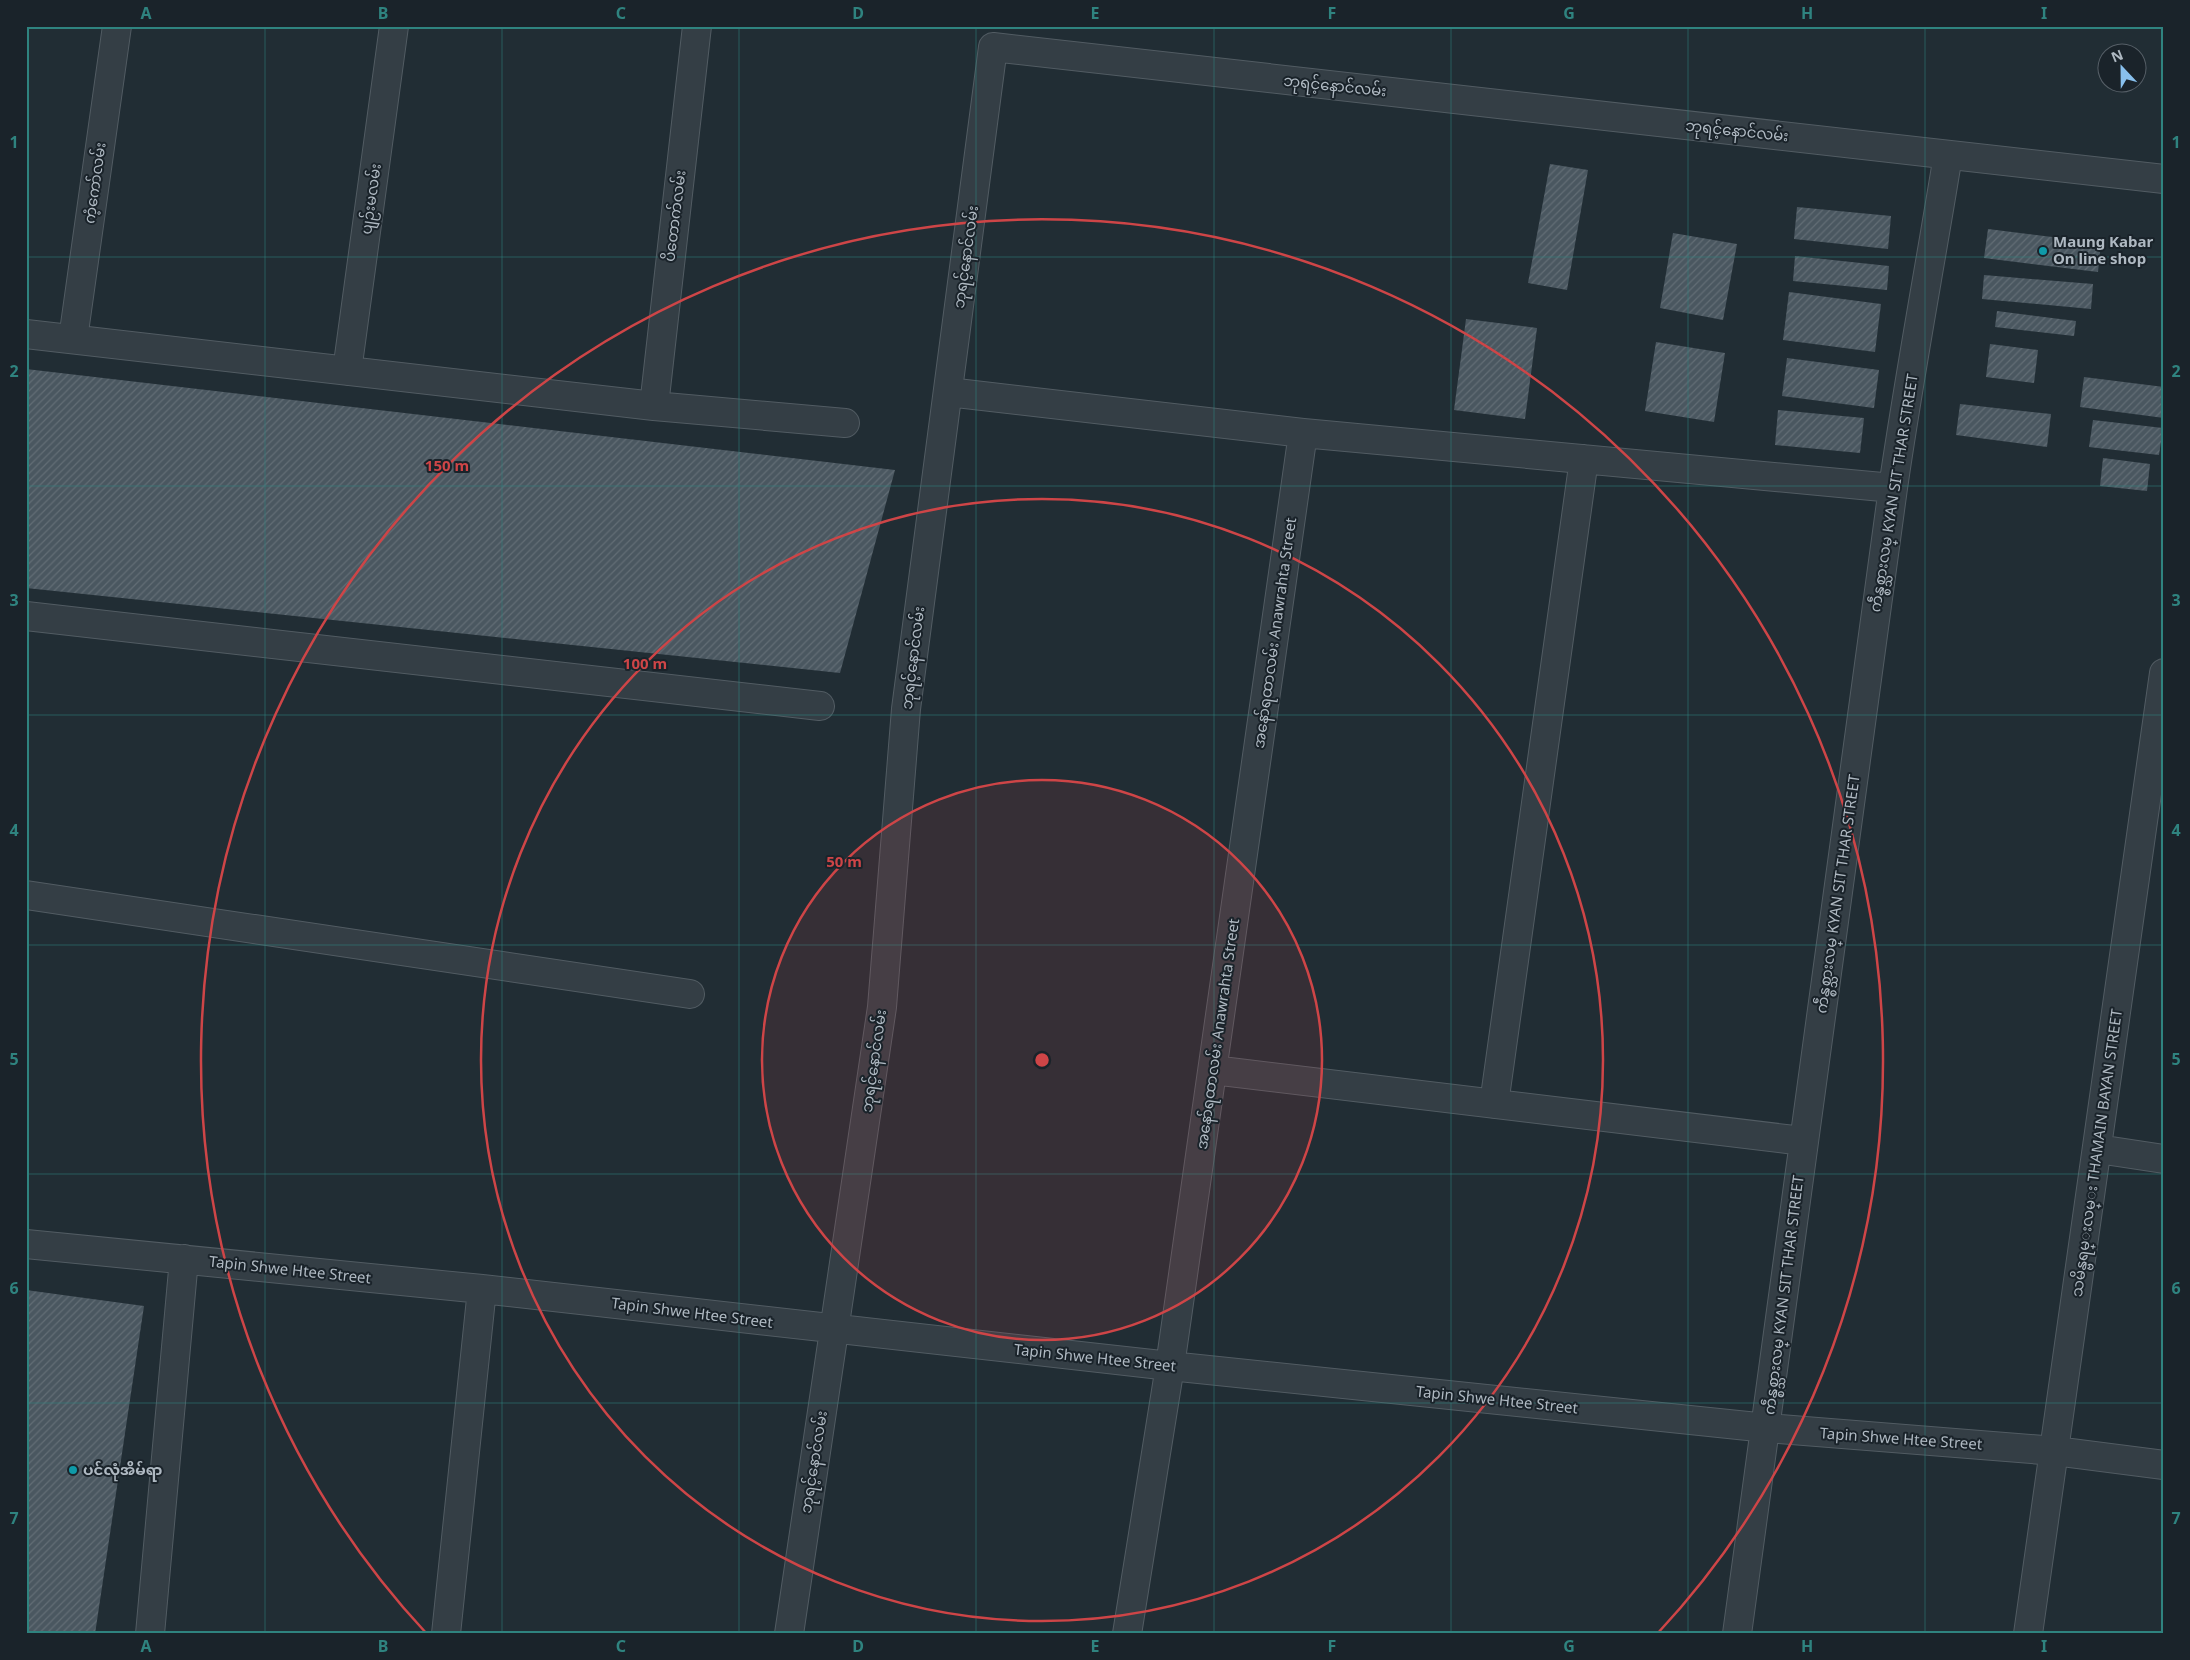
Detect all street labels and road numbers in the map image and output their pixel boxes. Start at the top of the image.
street label: ဘုရင့်နောင်လမ်း [1282,70,1388,103]
street label: ဘုရင့်နောင်လမ်း [1684,115,1790,148]
street label: ကံ့ကော်လမ်း [78,141,111,225]
street label: ပျဉ်းမလမ်း [355,162,388,236]
street label: ပိတောက်လမ်း [658,169,690,263]
street label: ဘုရင့်နောင်လမ်း [948,204,985,310]
street label: ကဵန္စစ္သားလမ္ KYAN SIT THAR STREET [1864,372,1925,614]
street label: အနော်ရထာလမ်း Anawrahta Street [1248,515,1303,750]
street label: ဘုရင့်နောင်လမ်း [896,605,931,711]
street label: ကဵန္စစ္သားလမ္ KYAN SIT THAR STREET [1810,772,1867,1015]
street label: အနော်ရထာလမ်း Anawrahta Street [1191,916,1246,1151]
street label: သမိန္ဗရမ္းလမ္း THAMAIN BAYAN STREET [2066,1007,2130,1299]
street label: ဘုရင့်နောင်လမ်း [856,1008,893,1114]
street label: ကဵန္စစ္သားလမ္ KYAN SIT THAR STREET [1758,1173,1811,1416]
street label: Tapin Shwe Htee Street [208,1251,373,1288]
street label: Tapin Shwe Htee Street [610,1292,775,1332]
street label: Tapin Shwe Htee Street [1013,1339,1178,1376]
street label: Tapin Shwe Htee Street [1415,1381,1580,1418]
street label: ဘုရင့်နောင်လမ်း [795,1409,834,1515]
street label: Tapin Shwe Htee Street [1819,1422,1983,1454]

